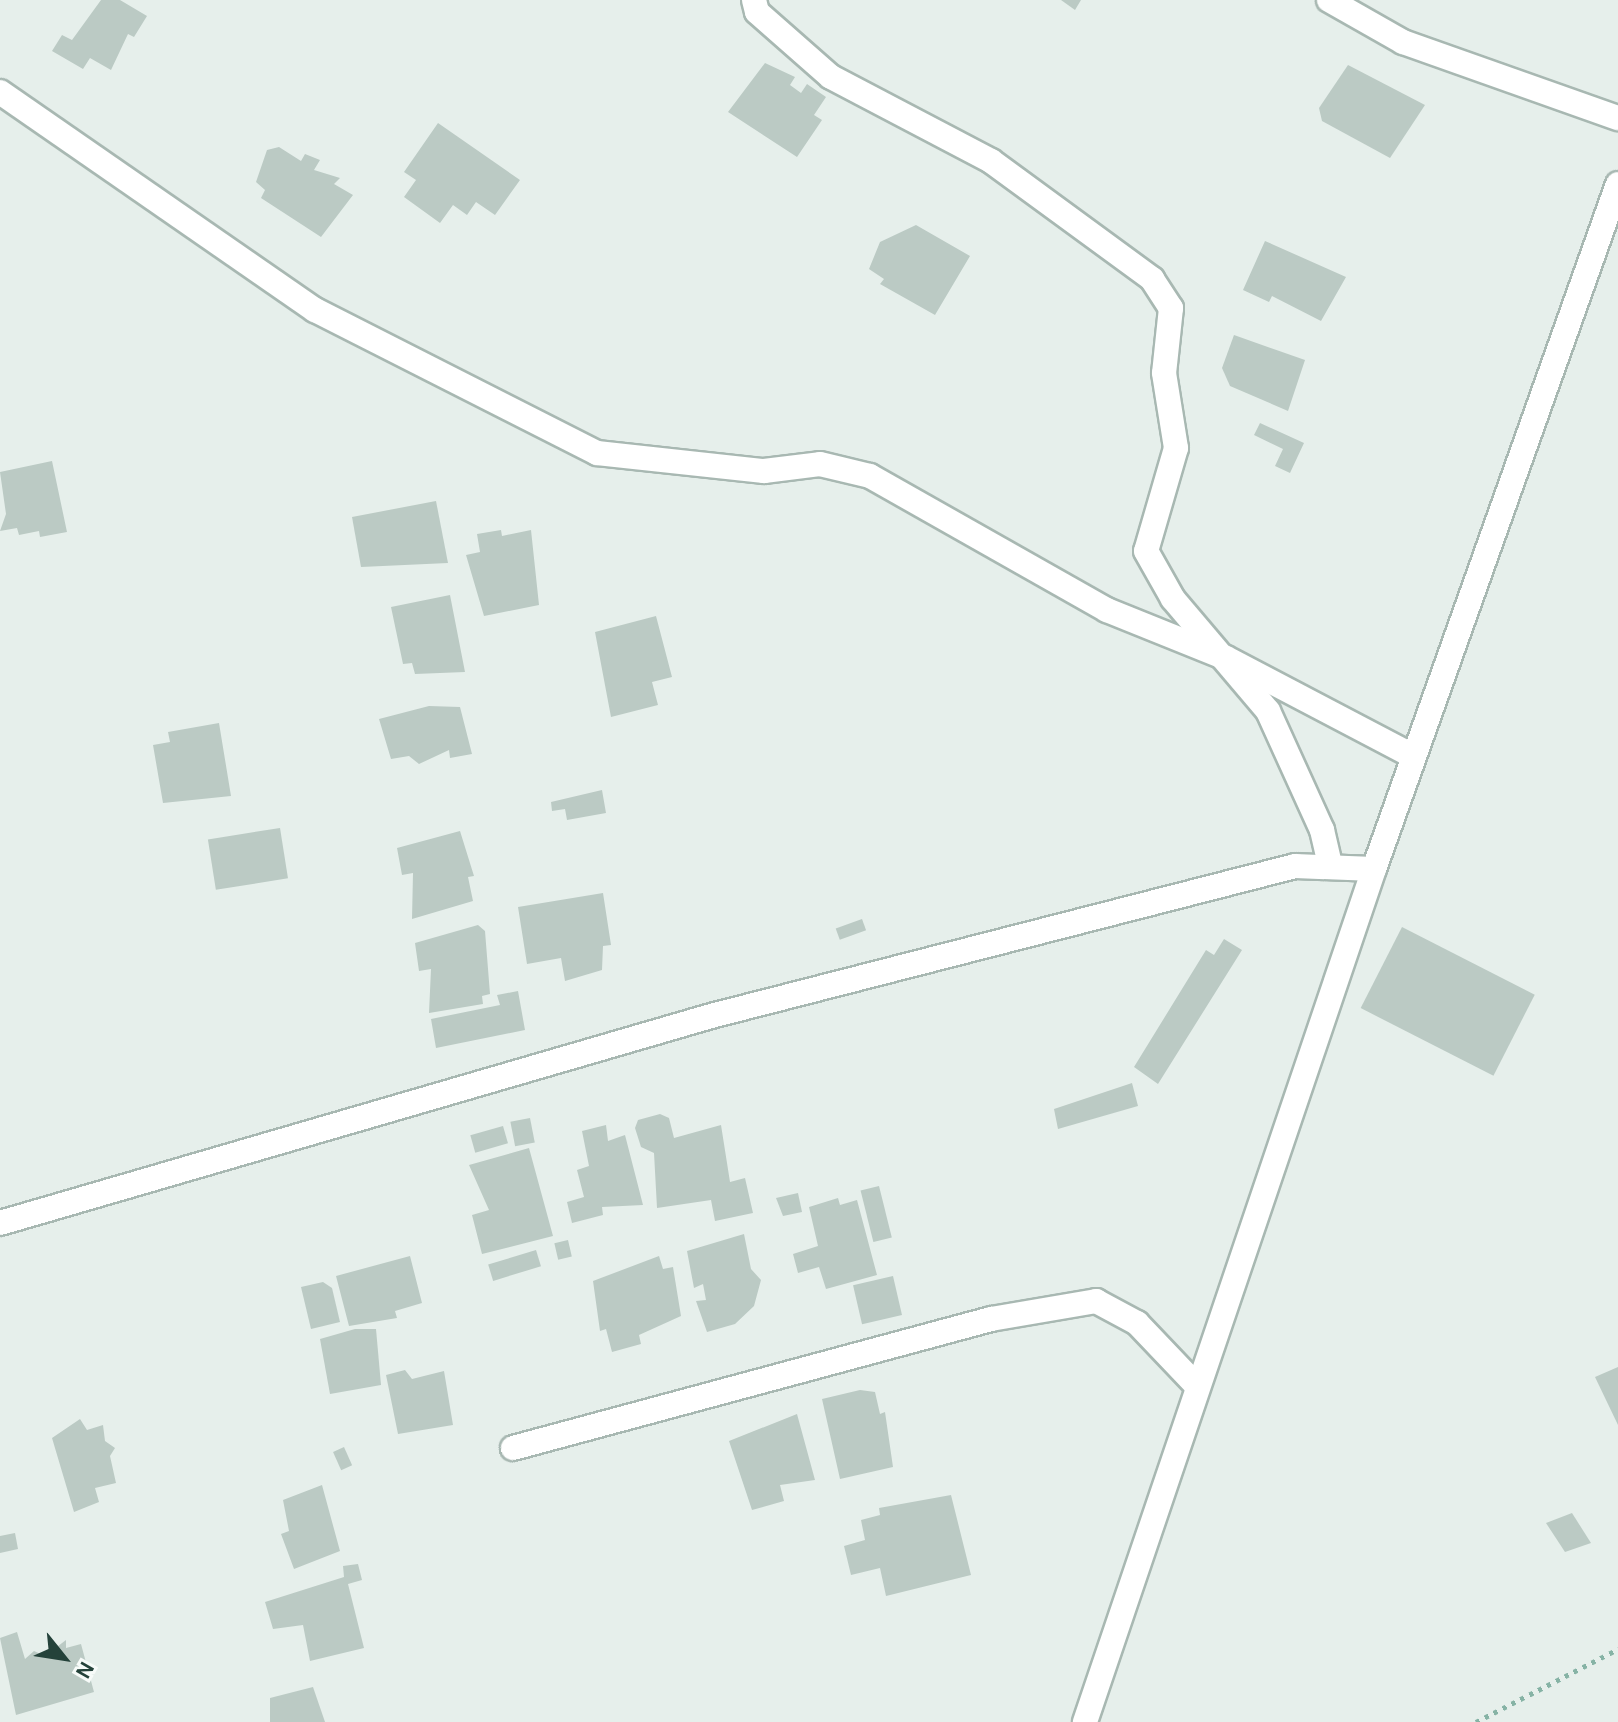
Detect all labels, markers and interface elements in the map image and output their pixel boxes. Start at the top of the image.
north arrow [24,1618,104,1698]
text: N [70,1657,100,1683]

